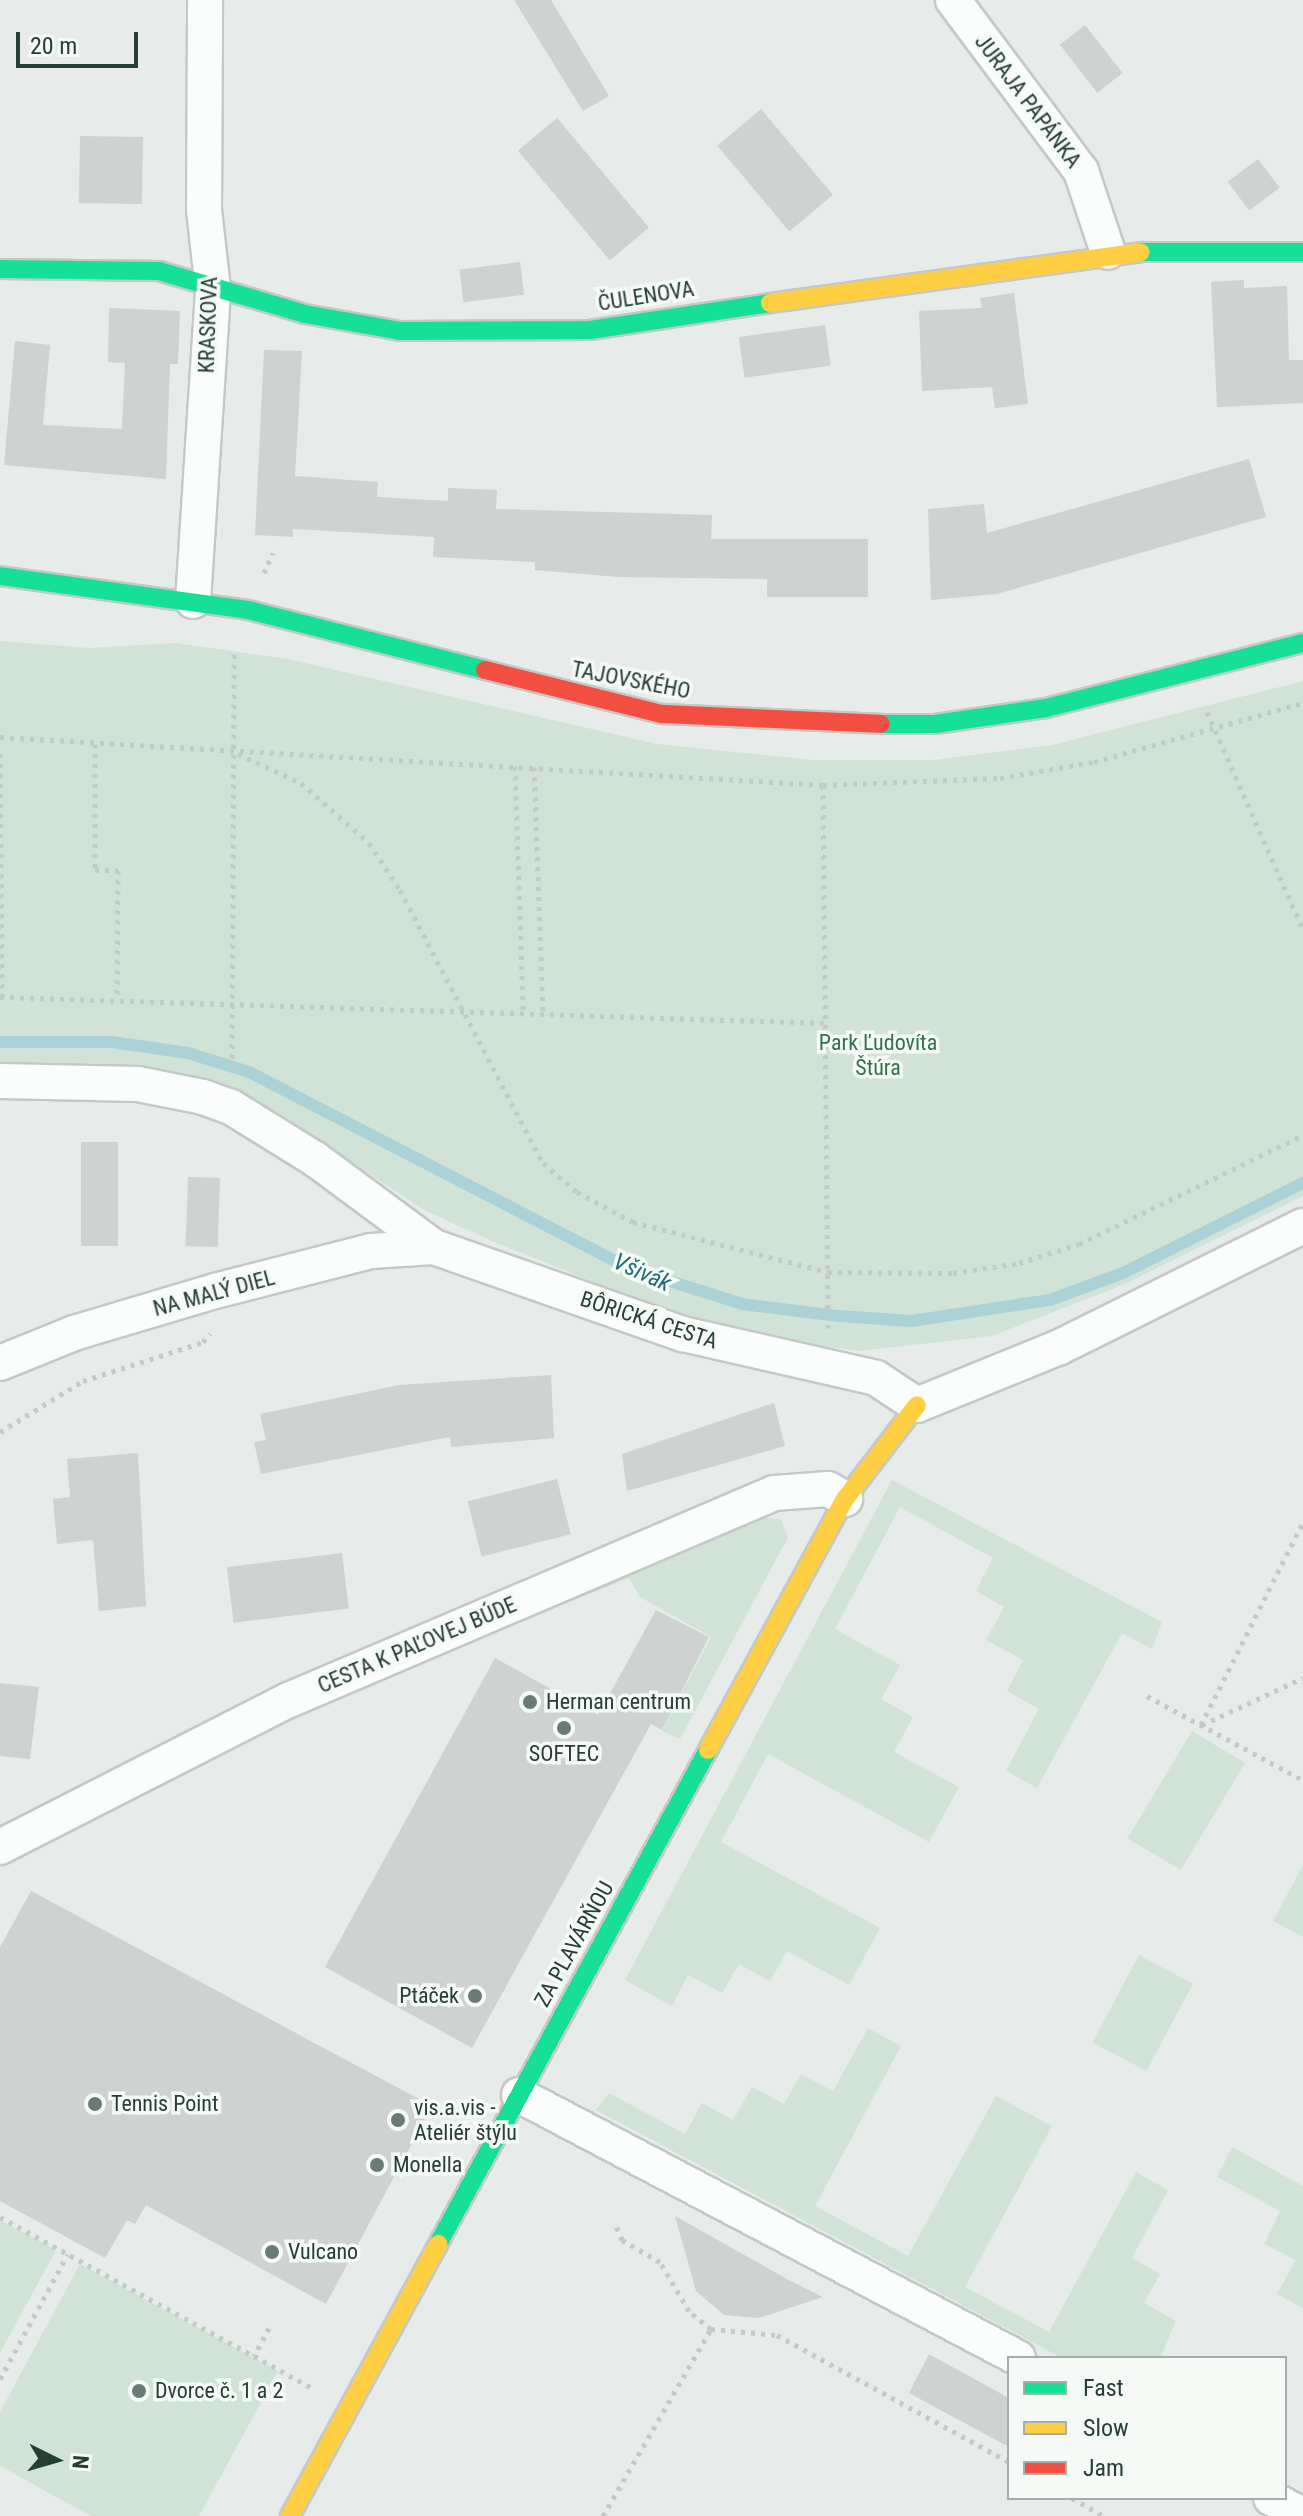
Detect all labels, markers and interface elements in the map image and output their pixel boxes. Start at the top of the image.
scale bar [20,16,142,66]
street label: JURAJA PAPÁNKA [969,29,1087,173]
text: 20 m [30,32,77,60]
street label: ČULENOVA [596,275,696,317]
street label: KRASKOVA [193,276,223,374]
street label: TAJOVSKÉHO [569,656,693,704]
park label: Park Ľudovíta Štúra [819,1029,937,1080]
water label: Všivák [609,1248,675,1298]
street label: NA MALÝ DIEL [150,1264,278,1322]
street label: BÔRICKÁ CESTA [577,1285,721,1355]
street label: CESTA K PAĽOVEJ BÚDE [314,1591,520,1699]
place label: Herman centrum [546,1689,691,1715]
marker: Herman centrum [521,1693,539,1711]
marker: SOFTEC [555,1719,573,1737]
place label: SOFTEC [529,1741,599,1767]
street label: ZA PLAVÁRŇOU [529,1877,619,2011]
place label: Ptáček [399,1983,459,2009]
marker: Ptáček [466,1987,484,2005]
place label: Tennis Point [111,2091,218,2117]
place label: vis.a.vis - Ateliér štýlu [414,2094,517,2146]
marker: Tennis Point [86,2095,104,2113]
marker: vis.a.vis - Ateliér štýlu [389,2111,407,2129]
place label: Monella [393,2152,462,2178]
marker: Monella [368,2156,386,2174]
place label: Vulcano [288,2239,358,2265]
marker: Vulcano [263,2243,281,2261]
legend [1007,2356,1287,2500]
text: Fast [1083,2374,1124,2402]
place label: Dvorce č. 1 a 2 [155,2378,283,2404]
marker: Dvorce č. 1 a 2 [130,2382,148,2400]
text: Slow [1083,2414,1129,2442]
north arrow [16,2420,96,2500]
text: N [67,2454,93,2470]
text: Jam [1083,2454,1124,2482]

